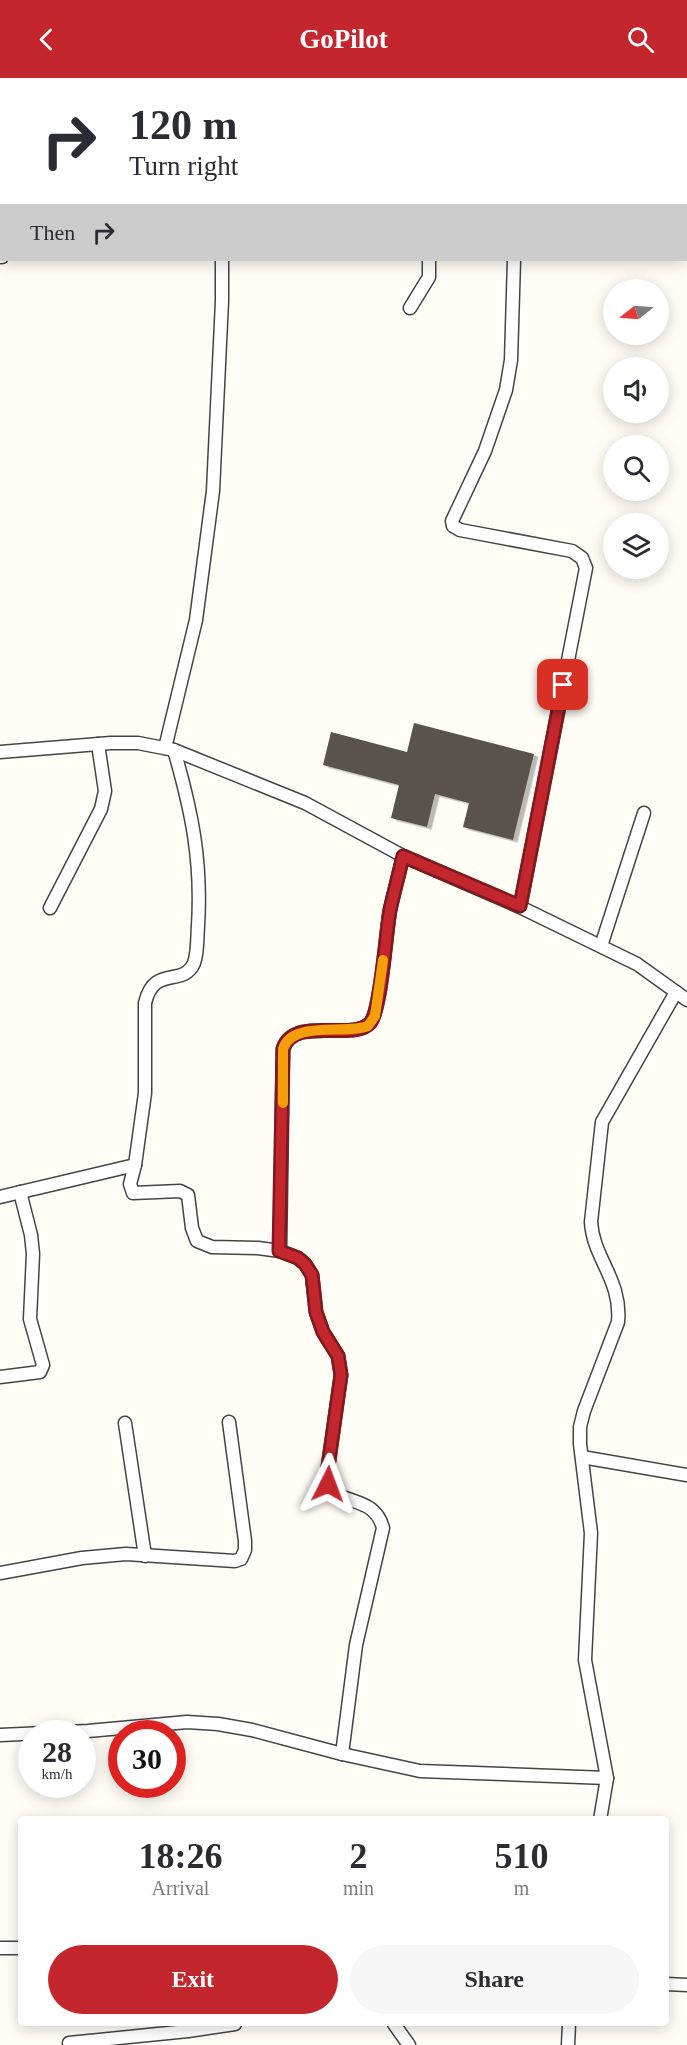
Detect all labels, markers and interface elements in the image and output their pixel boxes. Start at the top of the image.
icon: back [30,23,63,56]
icon: search [624,23,657,56]
text: GoPilot [299,24,388,54]
icon: right [30,102,108,180]
text: 120 m [129,102,238,148]
text: Turn right [129,151,238,181]
icon: right [87,216,120,249]
text: Then [30,220,75,245]
north arrow [603,279,669,345]
map controls [603,279,669,579]
button: sound [603,357,669,423]
button: search [603,435,669,501]
button: layers [603,513,669,579]
pin [537,659,588,710]
icon: arrive [546,668,579,701]
position arrow [296,1452,360,1516]
speed limit sign: 30 [108,1720,186,1798]
text: 28 [42,1735,72,1768]
text: km/h [42,1766,72,1782]
text: 18:26 [138,1836,222,1876]
text: 2 [350,1836,368,1876]
text: 510 [495,1836,549,1876]
text: Arrival [152,1877,209,1899]
text: min [343,1877,374,1899]
text: m [514,1877,529,1899]
button: Exit [48,1945,338,2014]
button: Share [350,1945,639,2014]

